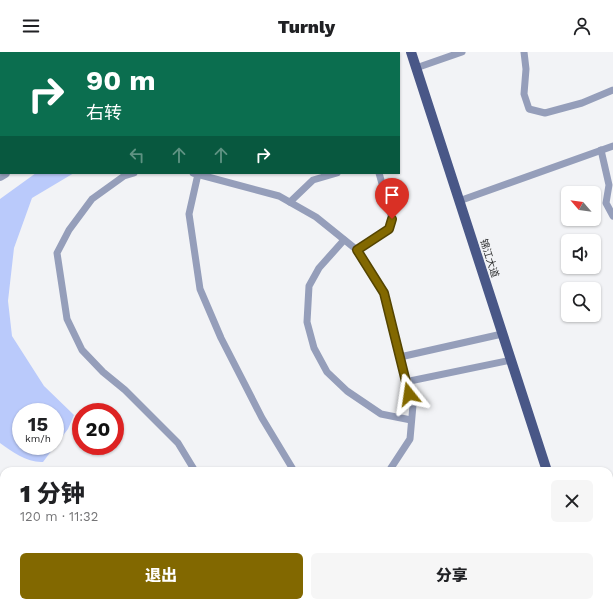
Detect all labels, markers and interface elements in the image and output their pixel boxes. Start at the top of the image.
icon: menu [20,15,42,37]
icon: person [571,15,593,37]
text: Turnly [278,16,335,37]
text: 90 m [86,64,156,97]
icon: right [20,68,72,120]
text: 右转 [86,102,122,123]
icon: left [126,144,148,166]
icon: ahead [168,144,190,166]
icon: ahead [210,144,232,166]
icon: right [252,144,274,166]
pin [375,178,409,219]
icon: arrive [381,184,403,206]
north arrow [561,186,601,226]
map controls [561,186,601,322]
button: sound [561,234,601,274]
street label: 锦江大道 [478,237,501,279]
button: search [561,282,601,322]
position arrow [388,373,430,415]
speed limit sign: 20 [72,403,124,455]
text: 15 [28,412,48,436]
text: km/h [25,433,51,444]
text: 1 分钟 [20,480,85,508]
button: close [551,480,593,522]
text: 120 m · 11:32 [20,509,98,524]
button: 退出 [20,553,303,599]
button: 分享 [311,553,593,599]

